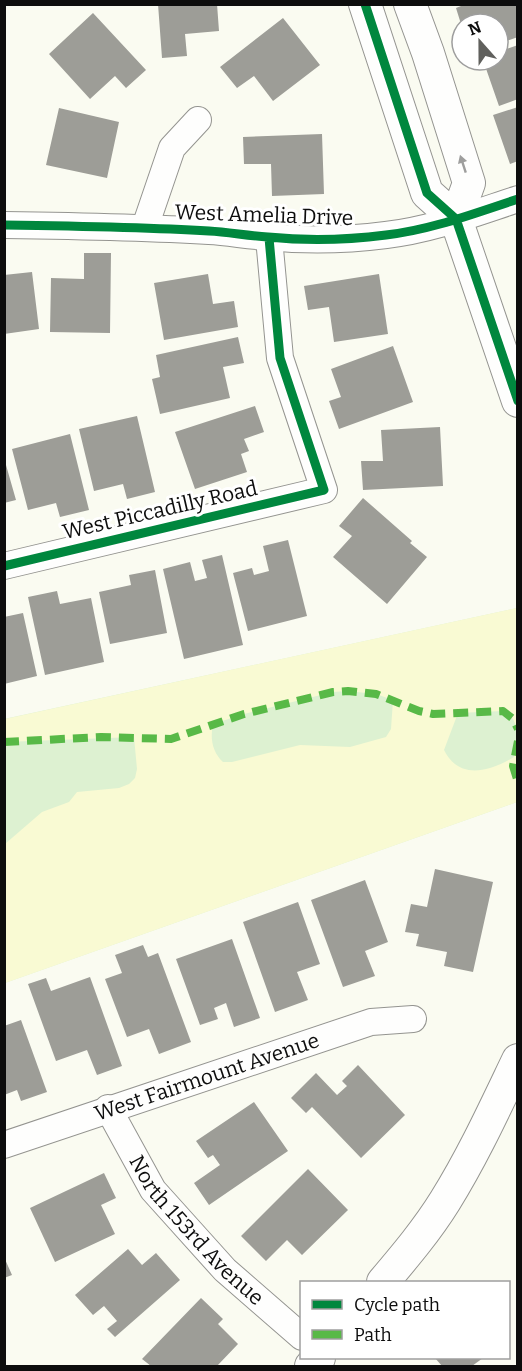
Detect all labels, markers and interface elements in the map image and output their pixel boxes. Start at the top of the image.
north arrow [450,12,510,72]
text: N [466,17,484,40]
one-way arrow [458,155,467,173]
street label: West Amelia Drive [174,199,354,231]
street label: West Piccadilly Road [60,475,260,545]
street label: West Fairmount Avenue [91,1027,323,1127]
street label: North 153rd Avenue [123,1151,269,1311]
legend [300,1281,510,1359]
text: Cycle path [354,1294,440,1316]
text: Path [354,1324,392,1346]

